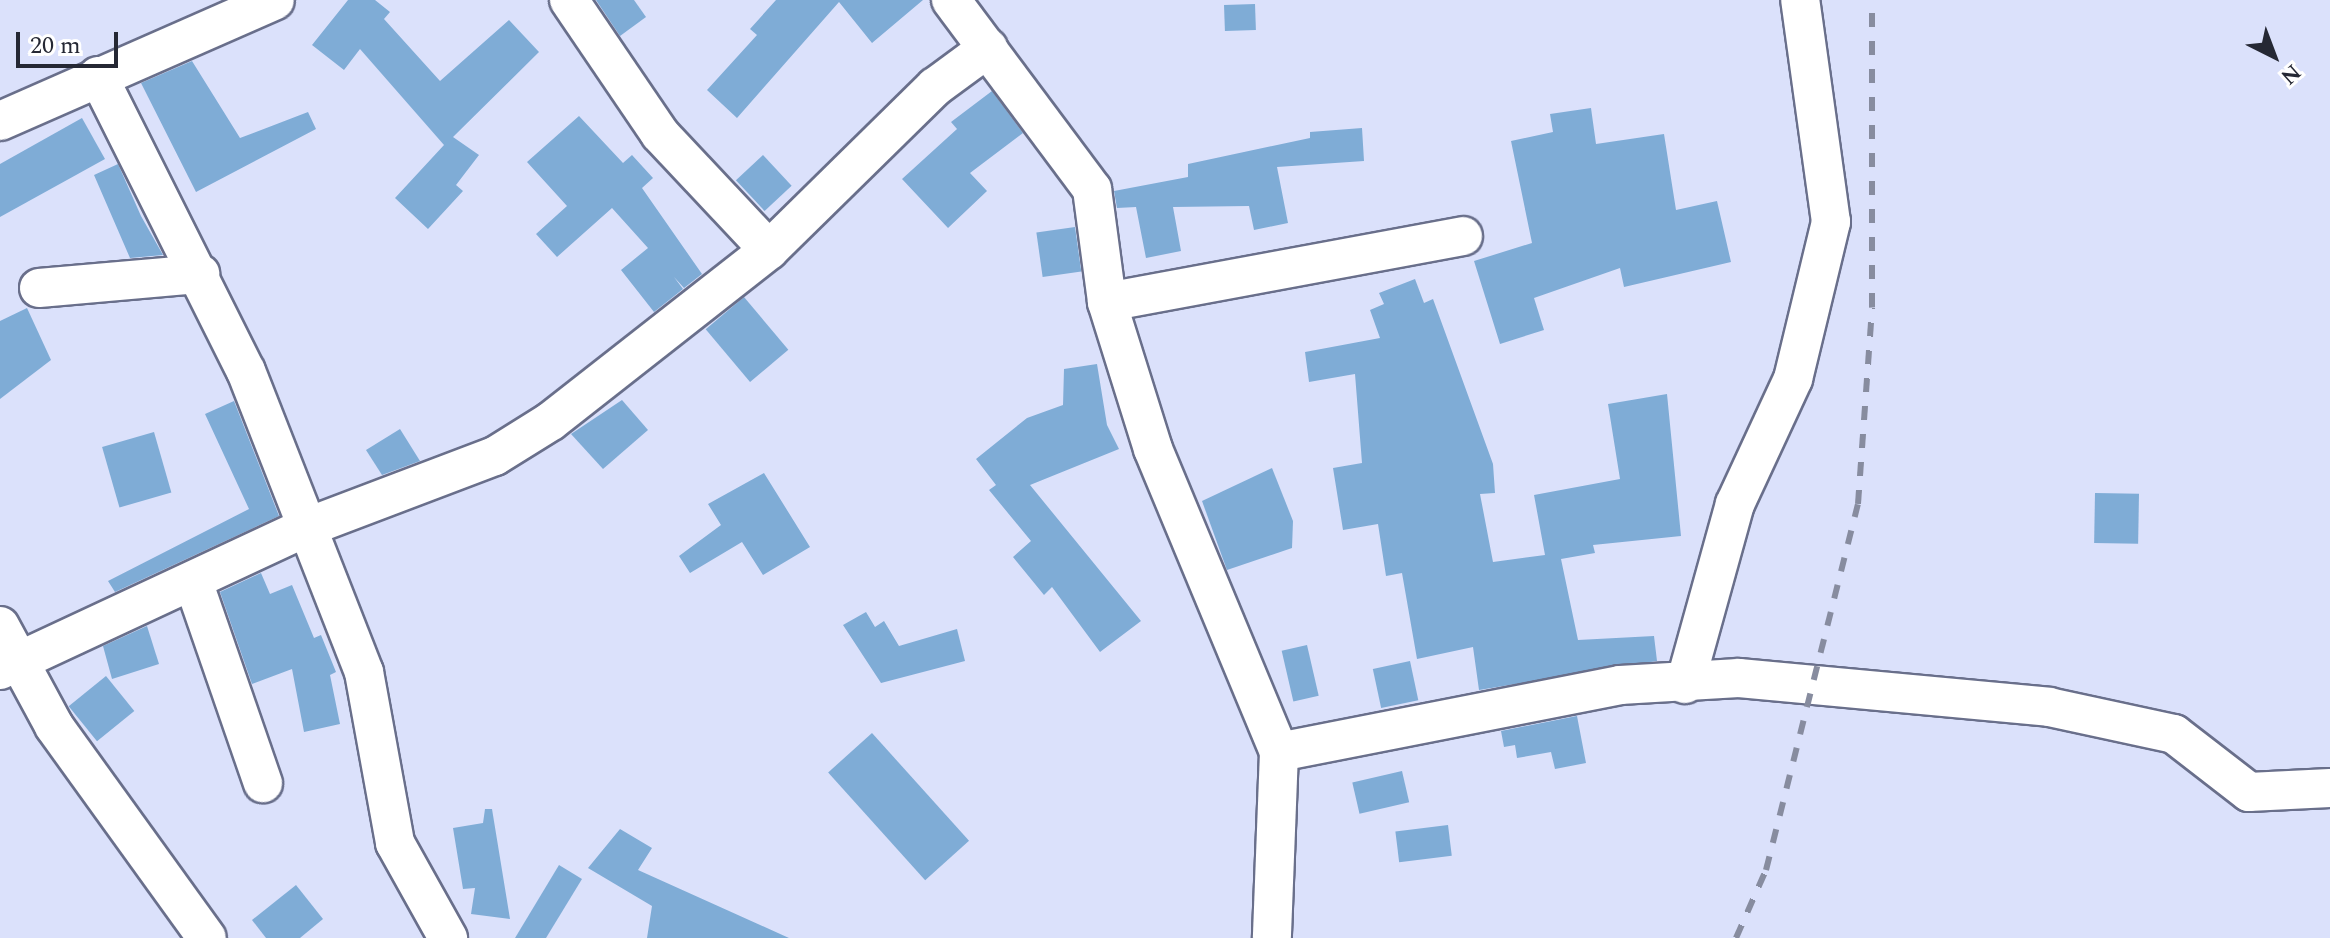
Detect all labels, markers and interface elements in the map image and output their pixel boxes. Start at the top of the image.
scale bar [20,16,122,66]
north arrow [2234,16,2314,96]
text: 20 m [30,28,81,64]
text: N [2273,56,2308,92]

